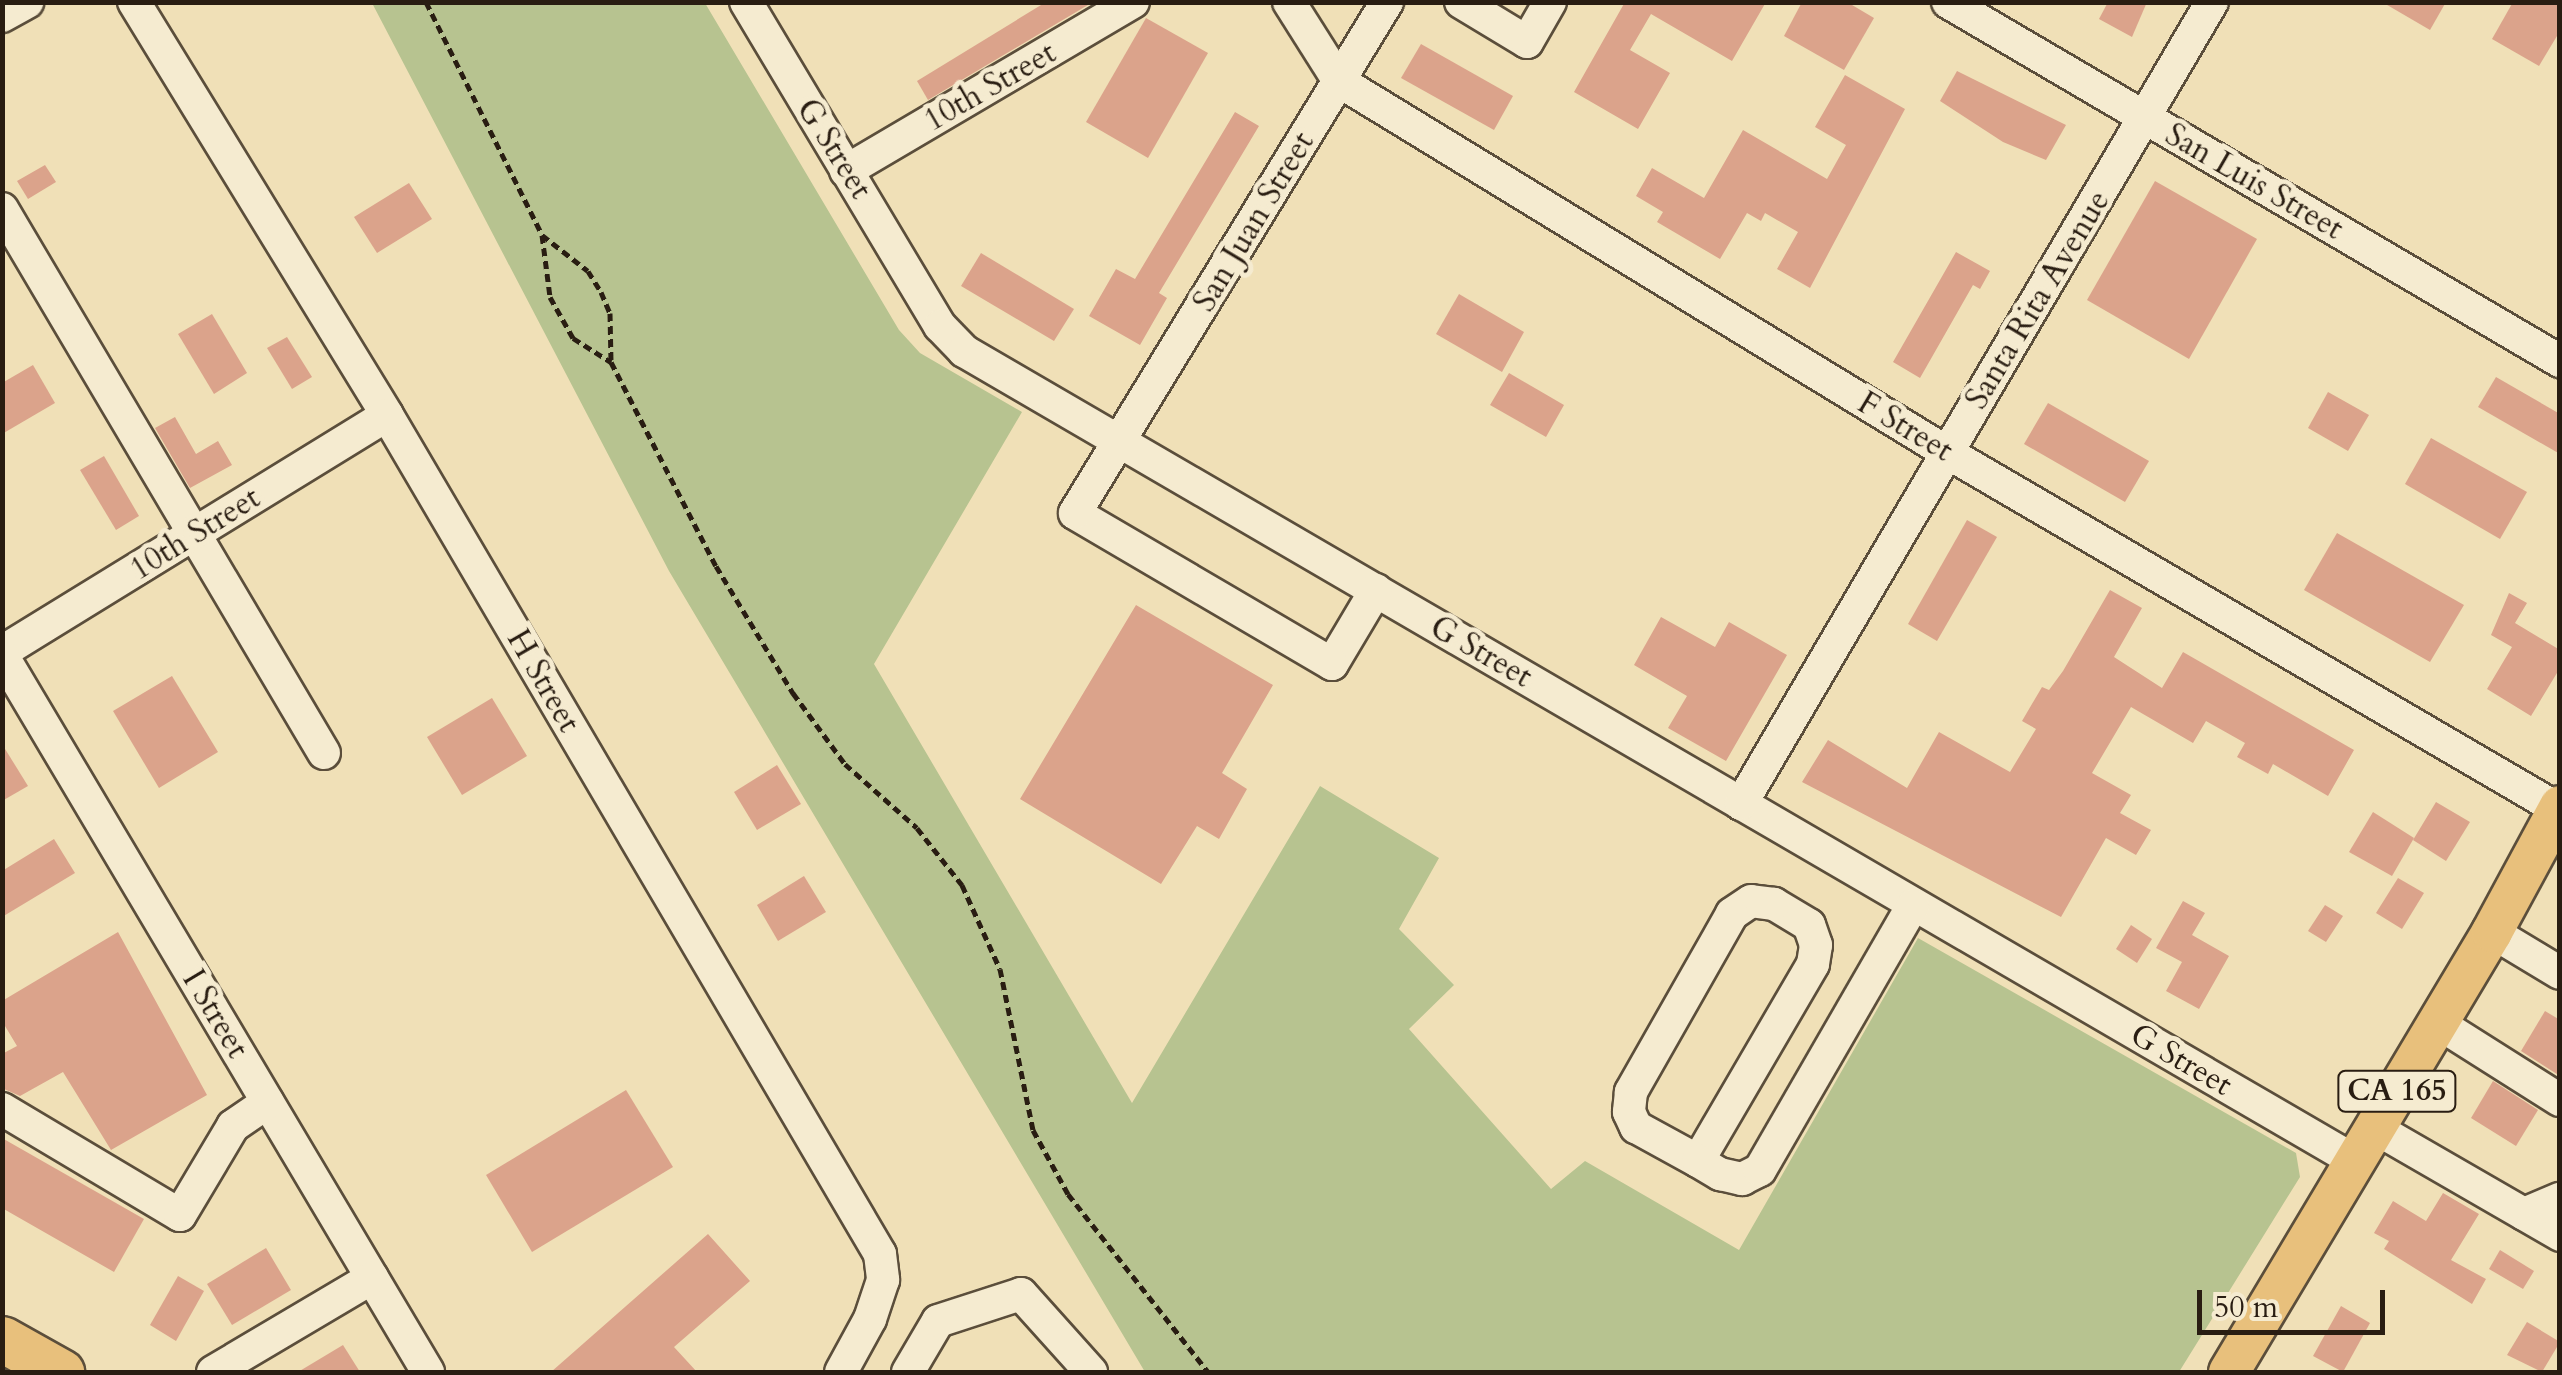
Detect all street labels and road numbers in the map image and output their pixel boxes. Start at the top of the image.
street label: 10th Street [917,34,1063,140]
street label: G Street [788,92,880,206]
street label: San Luis Street [2158,116,2350,248]
street label: San Juan Street [1185,125,1323,319]
street label: Santa Rita Avenue [1958,184,2118,416]
street label: F Street [1851,384,1959,470]
street label: 10th Street [123,479,267,589]
street label: G Street [1423,608,1539,696]
street label: H Street [498,623,588,739]
street label: I Street [174,963,256,1065]
street label: G Street [2123,1016,2239,1104]
road number: CA 165 [2337,1066,2457,1116]

